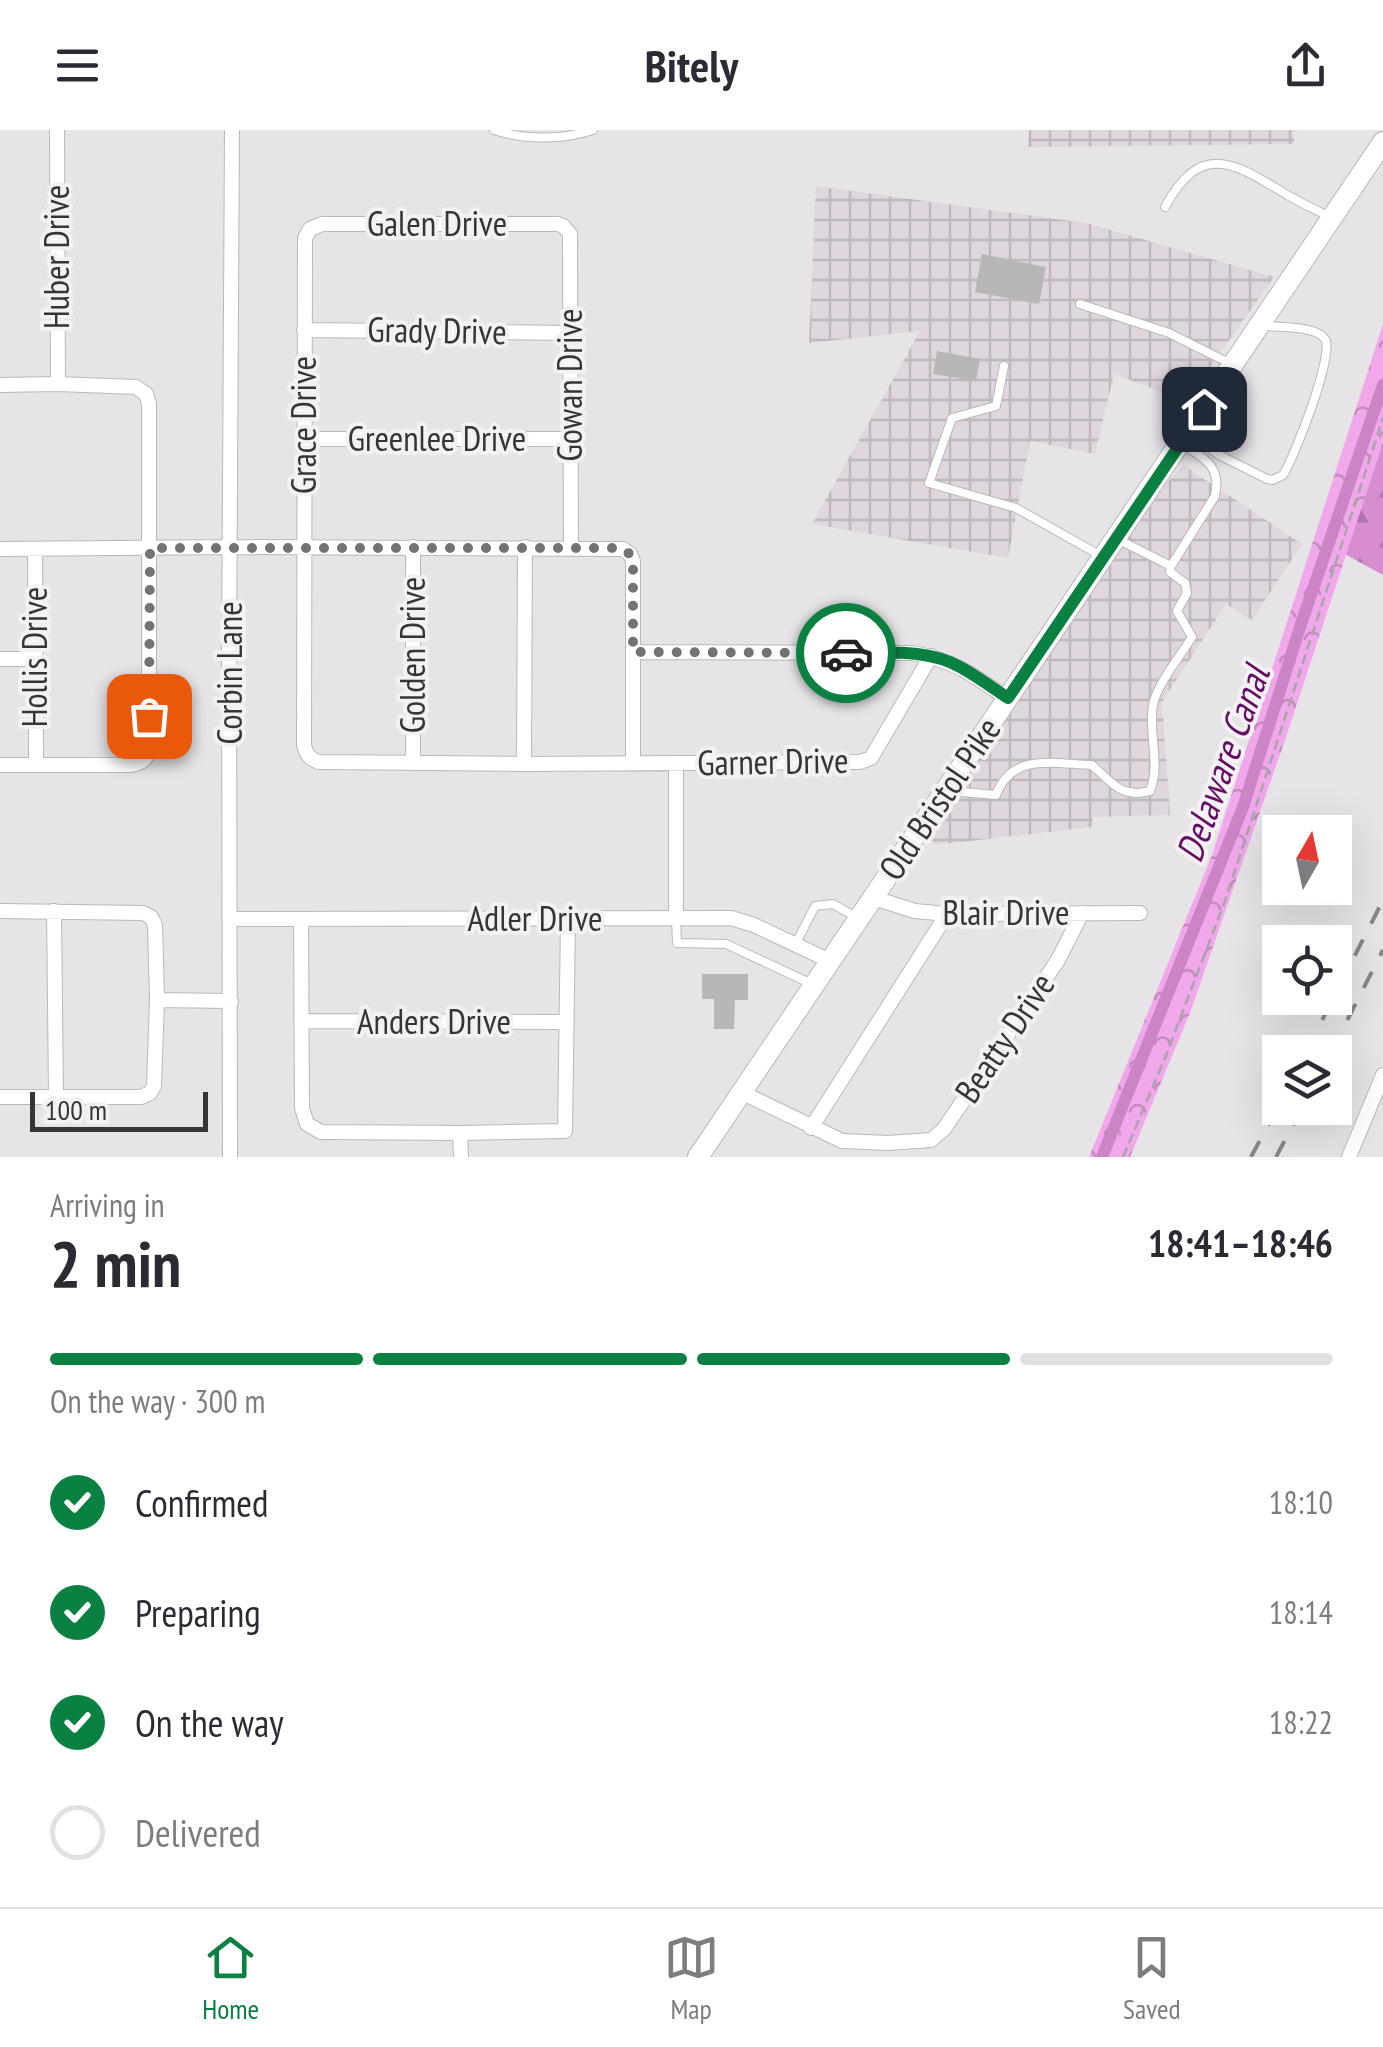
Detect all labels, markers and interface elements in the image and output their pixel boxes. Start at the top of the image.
text: Bitely [645,36,738,94]
icon: menu [50,38,105,93]
icon: share [1278,38,1333,93]
street label: Huber Drive [33,185,79,329]
street label: Galen Drive [367,200,507,246]
street label: Grady Drive [367,306,507,354]
street label: Gowan Drive [546,308,592,462]
street label: Grace Drive [280,356,326,494]
pin [1162,367,1247,452]
icon: home [1177,382,1232,437]
street label: Greenlee Drive [348,415,526,461]
street label: Golden Drive [389,577,435,733]
street label: Hollis Drive [11,587,57,727]
street label: Corbin Lane [206,601,252,745]
courier [796,603,896,703]
icon: car [819,626,874,681]
water label: Delaware Canal [1164,656,1281,868]
pin [107,674,192,759]
icon: bag [122,689,177,744]
street label: Old Bristol Pike [868,708,1010,889]
street label: Garner Drive [697,737,849,785]
north arrow [1262,815,1352,905]
map controls [1262,815,1352,1125]
street label: Blair Drive [943,889,1069,935]
street label: Adler Drive [468,895,602,941]
button: locate [1262,925,1352,1015]
street label: Beatty Drive [944,964,1064,1111]
street label: Anders Drive [357,998,511,1044]
button: layers [1262,1035,1352,1125]
scale bar [30,1087,208,1131]
text: 100 m [45,1091,107,1128]
text: Arriving in [50,1184,165,1226]
text: 18:41–18:46 [1148,1218,1333,1267]
text: 2 min [50,1221,181,1305]
text: On the way · 300 m [50,1380,265,1422]
icon: check [50,1475,105,1530]
text: Confirmed [135,1478,268,1527]
text: 18:10 [1269,1481,1333,1523]
icon: check [50,1585,105,1640]
text: Preparing [135,1588,261,1637]
text: 18:14 [1269,1591,1333,1633]
icon: check [50,1695,105,1750]
text: On the way [135,1698,283,1747]
text: 18:22 [1269,1701,1333,1743]
text: Delivered [135,1808,261,1857]
tab: Home [202,1930,259,2027]
tab: Map [664,1930,719,2027]
tab: Saved [1123,1930,1181,2027]

